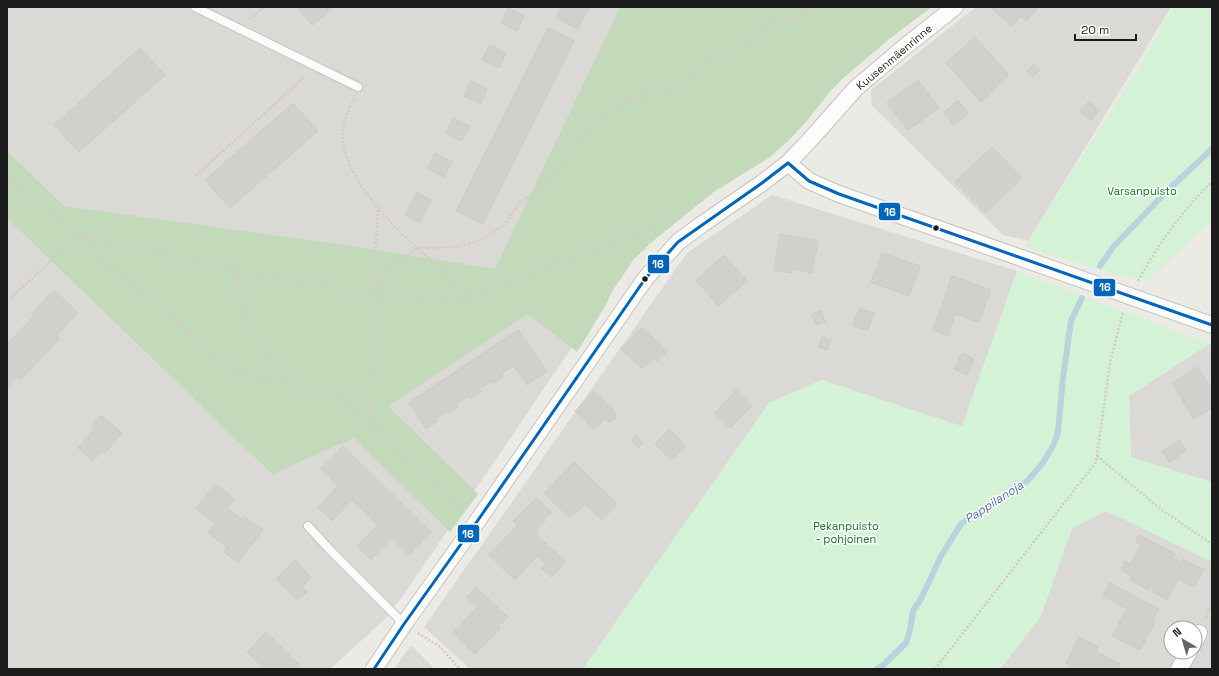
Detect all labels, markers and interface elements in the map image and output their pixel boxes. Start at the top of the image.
scale bar [1075,16,1136,42]
street label: Kuusenmäenrinne [853,21,935,93]
text: 20 m [1081,22,1109,38]
park label: Varsanpuisto [1107,184,1177,198]
line badge: 16 [878,202,901,221]
text: 16 [884,205,896,219]
unlabelled marker [931,223,941,233]
line badge: 16 [647,254,670,274]
text: 16 [652,257,664,271]
unlabelled marker [640,274,650,284]
line badge: 16 [1093,278,1116,297]
text: 16 [1099,280,1111,294]
water label: Pappilanoja [962,477,1026,527]
park label: Pekanpuisto - pohjoinen [813,519,879,546]
line badge: 16 [457,524,480,543]
text: 16 [462,527,474,541]
north arrow [1163,620,1203,660]
text: N [1170,624,1184,640]

